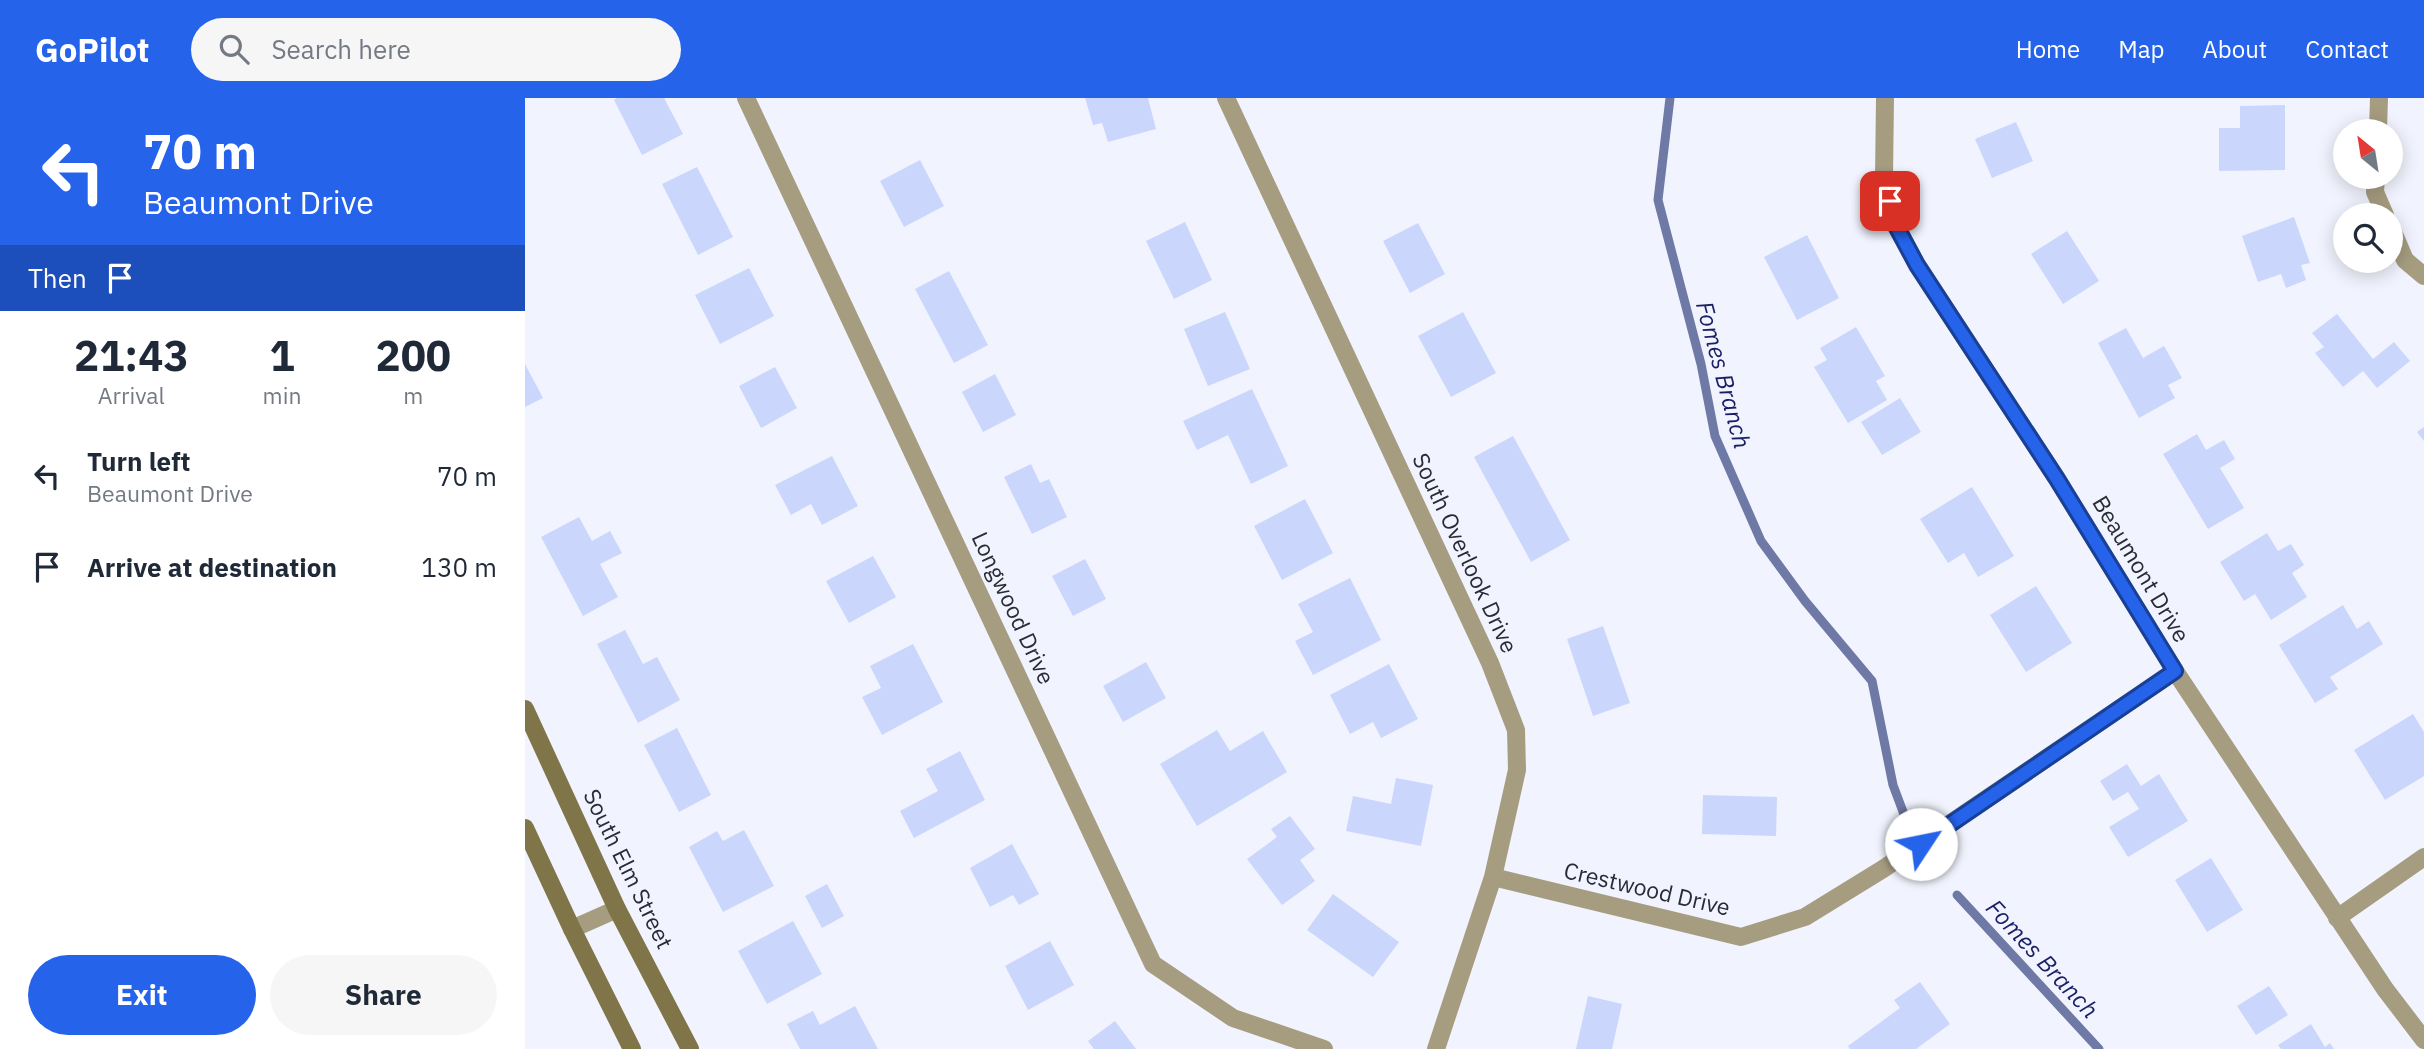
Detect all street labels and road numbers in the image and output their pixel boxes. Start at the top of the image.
street label: South Overlook Drive [1406,448,1525,657]
street label: Beaumont Drive [2086,490,2197,647]
street label: Longwood Drive [965,526,1062,689]
street label: South Elm Street [577,784,681,953]
street label: Crestwood Drive [1561,854,1733,922]

